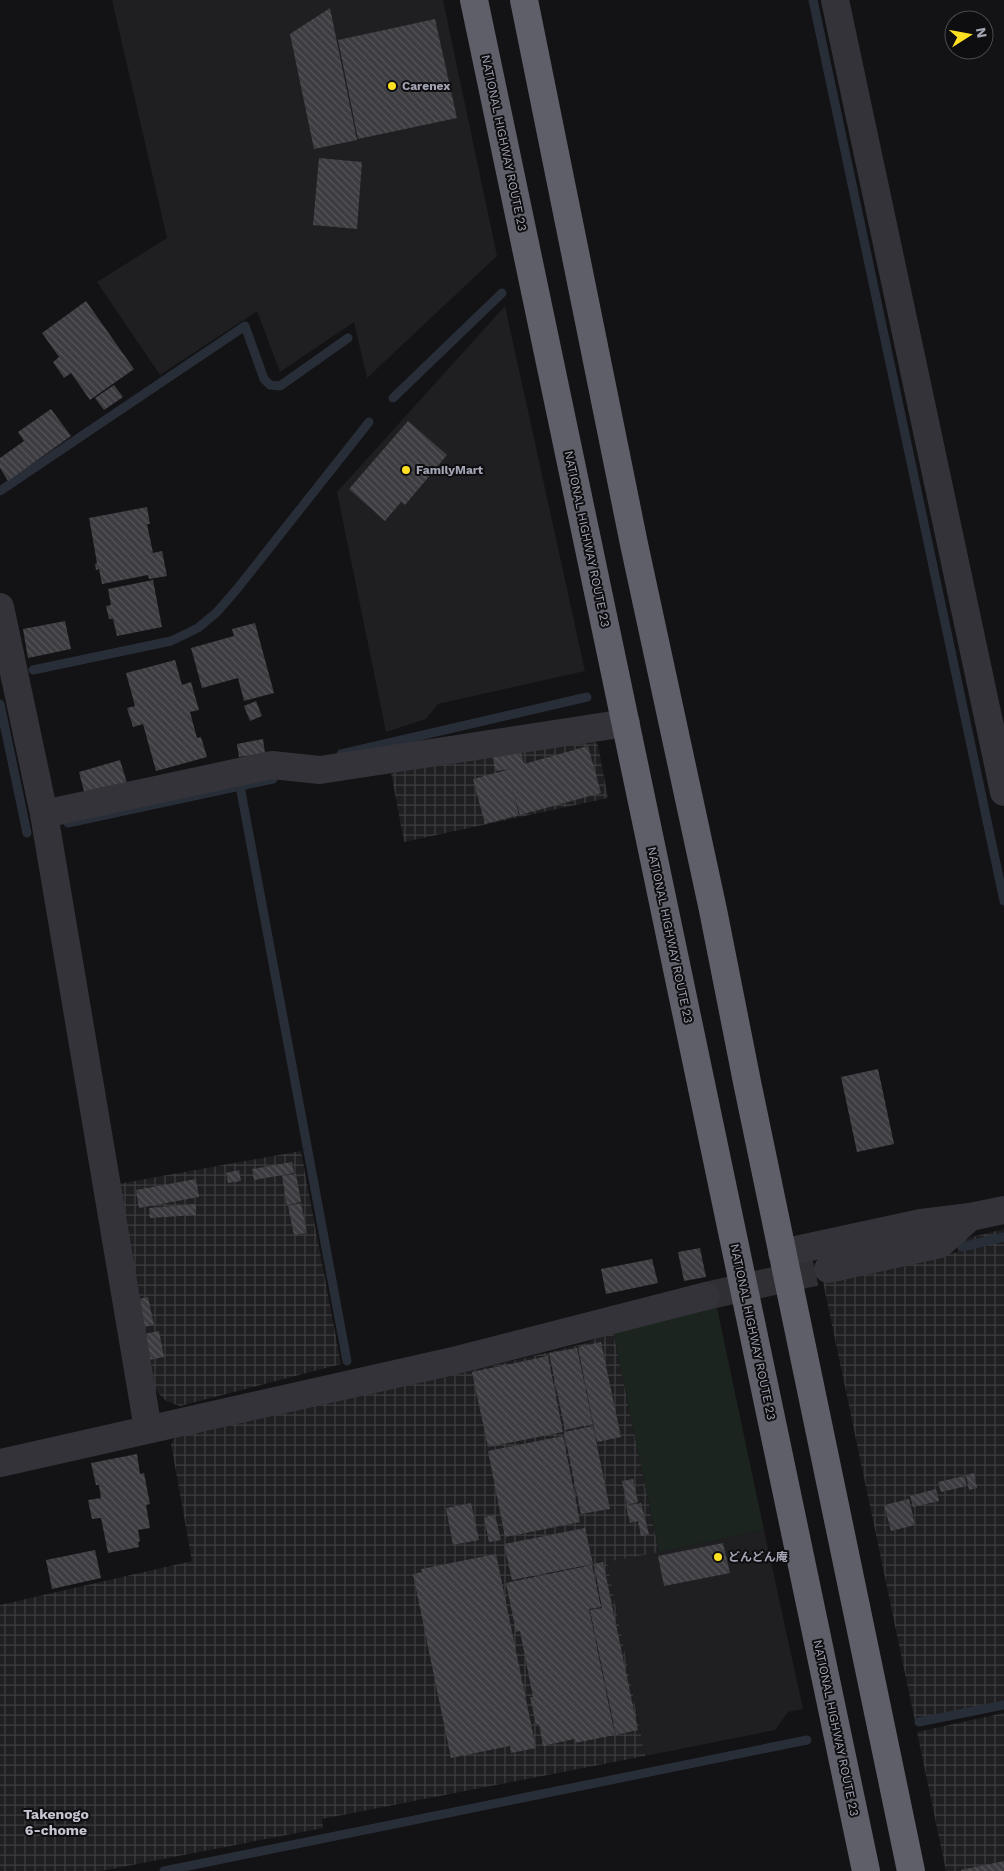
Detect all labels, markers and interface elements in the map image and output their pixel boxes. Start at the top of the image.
north arrow [944,10,994,60]
text: N [973,26,991,39]
street label: NATIONAL HIGHWAY ROUTE 23 [478,54,530,232]
place label: Carenex [402,79,450,93]
marker: Carenex [386,80,398,92]
street label: NATIONAL HIGHWAY ROUTE 23 [561,450,613,628]
place label: FamilyMart [416,463,484,477]
marker: FamilyMart [400,464,412,476]
street label: NATIONAL HIGHWAY ROUTE 23 [644,846,696,1024]
street label: NATIONAL HIGHWAY ROUTE 23 [727,1243,779,1421]
place label: どんどん庵 [728,1550,788,1564]
marker: どんどん庵 [712,1551,724,1563]
street label: NATIONAL HIGHWAY ROUTE 23 [810,1639,862,1817]
district label: Takenogo 6-chome [23,1806,89,1838]

